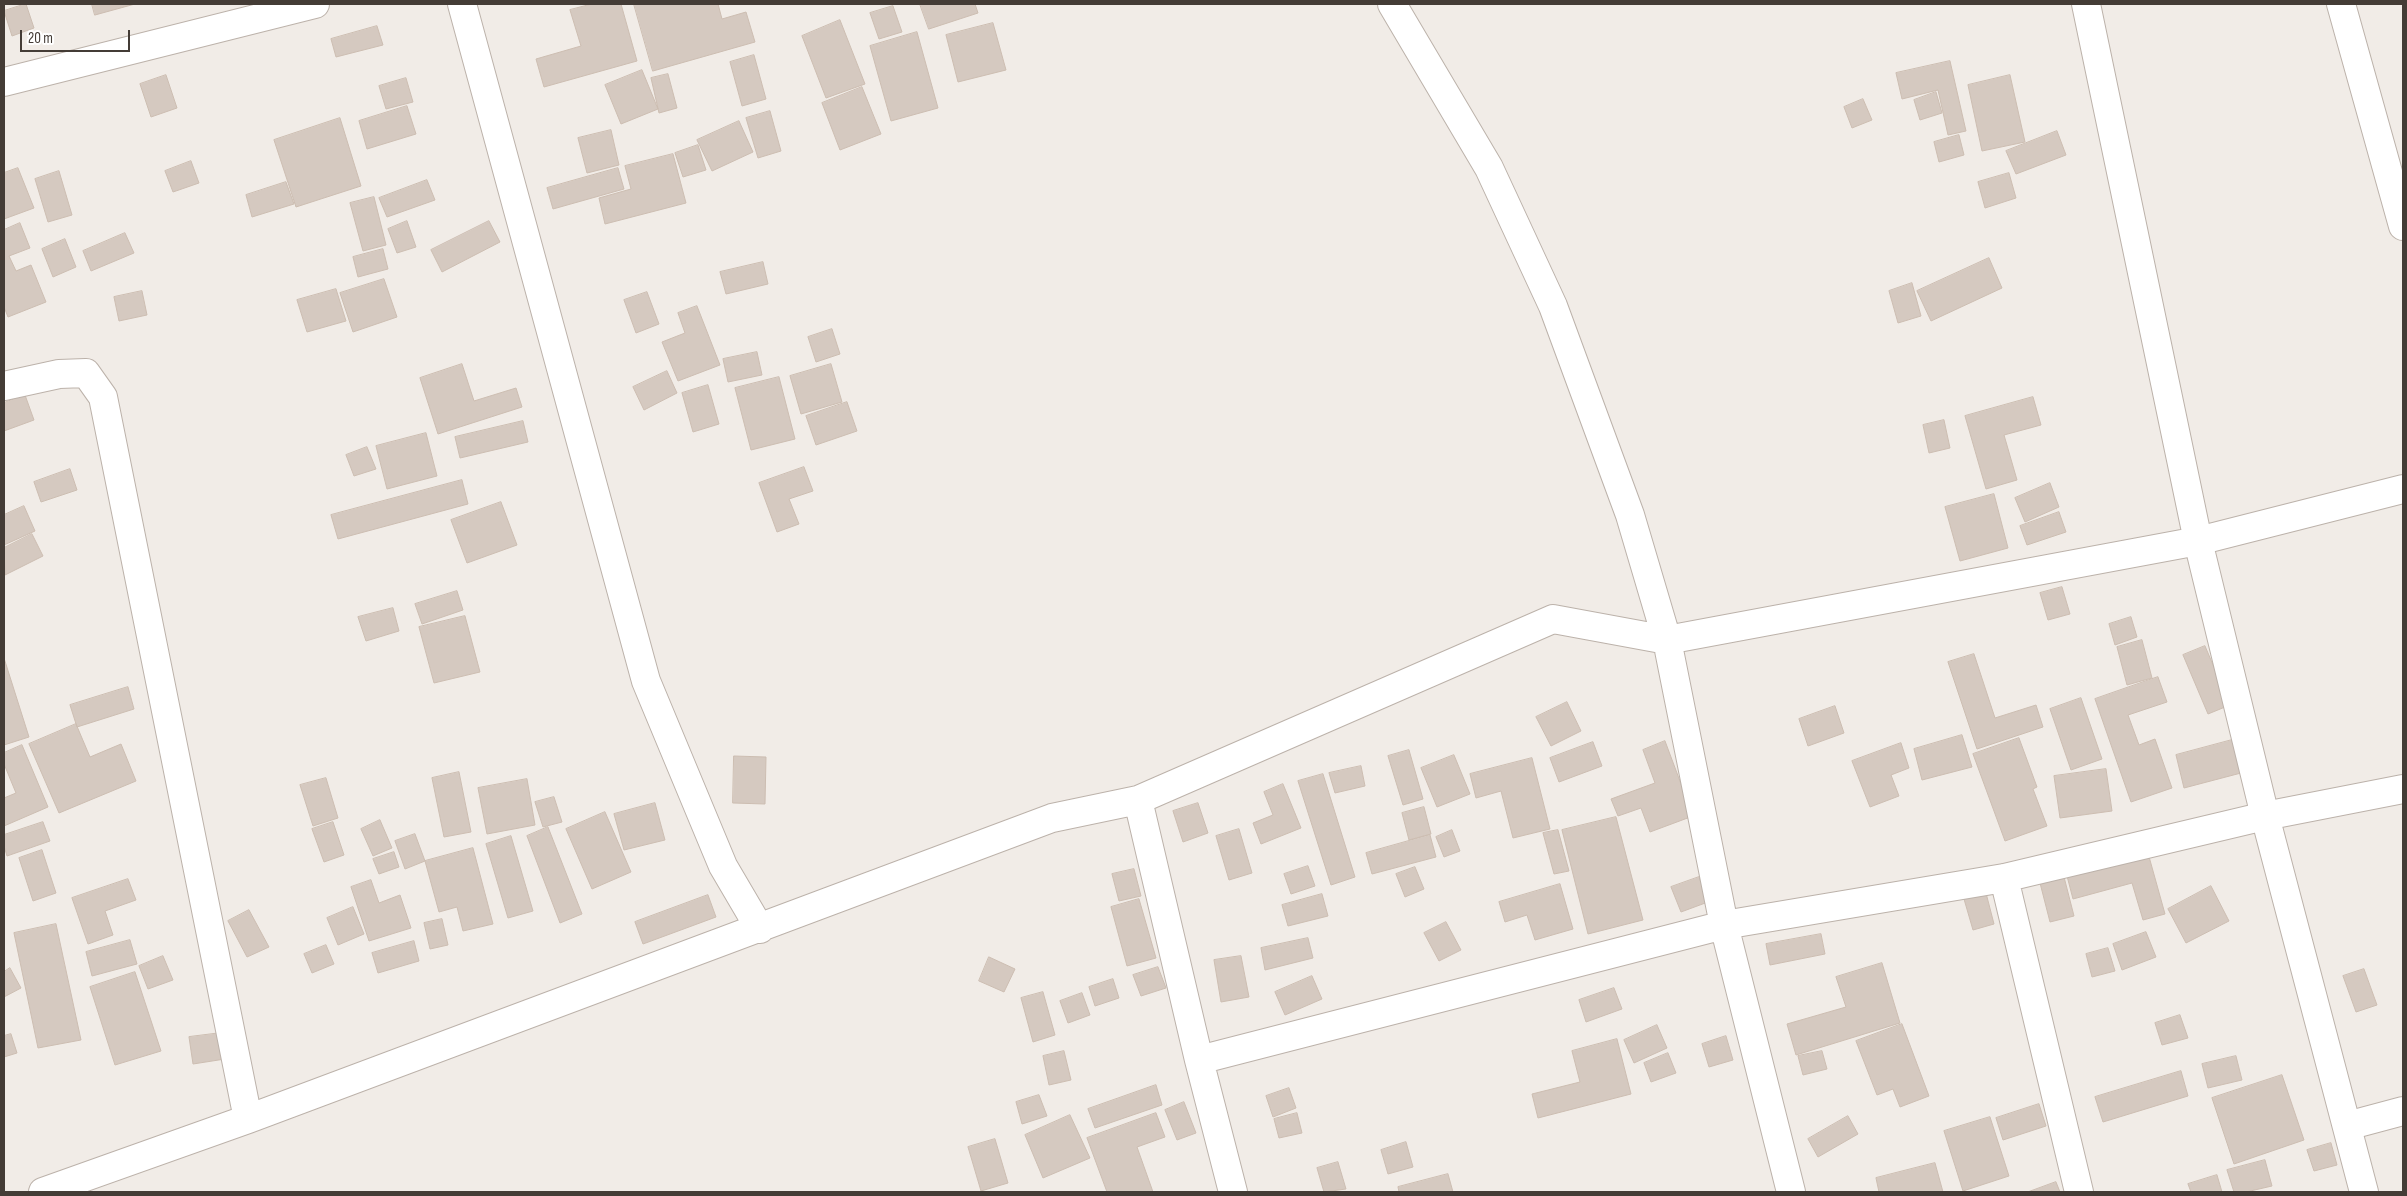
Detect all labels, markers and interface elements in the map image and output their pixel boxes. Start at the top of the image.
scale bar [22,20,132,52]
text: 20 m [28,29,53,48]

